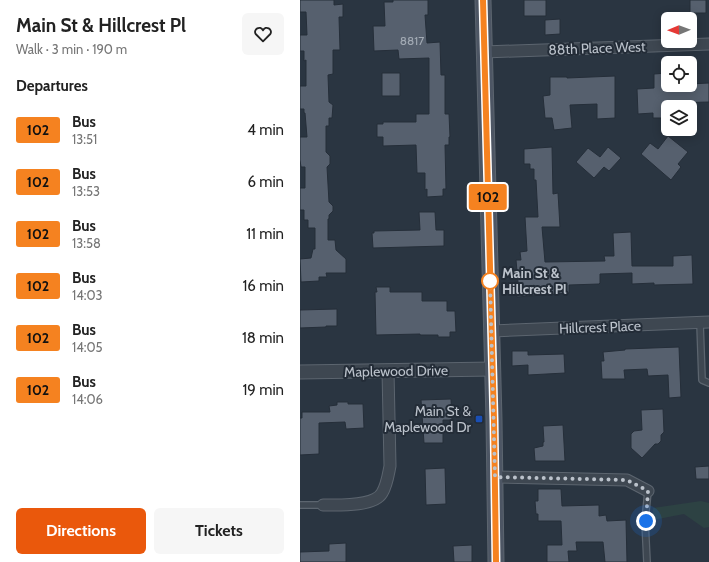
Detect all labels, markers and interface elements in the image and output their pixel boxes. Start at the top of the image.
north arrow [661,12,697,48]
map controls [661,12,697,136]
button: heart [242,13,284,55]
text: Main St & Hillcrest Pl [16,14,186,37]
house number: 8817 [400,33,424,48]
street label: 88th Place West [548,37,646,59]
text: Walk · 3 min · 190 m [16,41,127,57]
button: locate [661,56,697,92]
text: Departures [16,77,88,95]
button: layers [661,100,697,136]
text: Bus [72,113,96,131]
text: 102 [27,121,49,139]
text: 4 min [247,121,284,139]
text: 13:51 [72,131,97,147]
text: Bus [72,165,96,183]
text: 102 [27,173,49,191]
text: 6 min [247,173,284,191]
text: 13:53 [72,183,100,199]
line badge: 102 [465,184,511,210]
text: 102 [477,188,499,206]
text: Bus [72,217,96,235]
text: 102 [27,225,49,243]
text: 11 min [246,225,284,243]
text: 13:58 [72,235,101,251]
place label: Main St & Hillcrest Pl [502,264,567,298]
text: Bus [72,269,96,287]
marker: Main St & Hillcrest Pl [481,272,499,290]
text: 102 [27,277,49,295]
text: 16 min [242,277,284,295]
text: 14:03 [72,287,103,303]
street label: Hillcrest Place [559,317,641,337]
text: Bus [72,321,96,339]
text: 102 [27,329,49,347]
text: 18 min [242,329,284,347]
text: 14:05 [72,339,103,355]
street label: Maplewood Drive [344,361,448,381]
text: Bus [72,373,96,391]
text: 102 [27,381,49,399]
text: 19 min [242,381,284,399]
text: 14:06 [72,391,103,407]
place label: Main St & Maplewood Dr [384,402,472,436]
marker: Main St & Maplewood Dr [474,414,484,424]
button: Directions [16,508,146,554]
button: Tickets [154,508,284,554]
your location [636,511,656,531]

